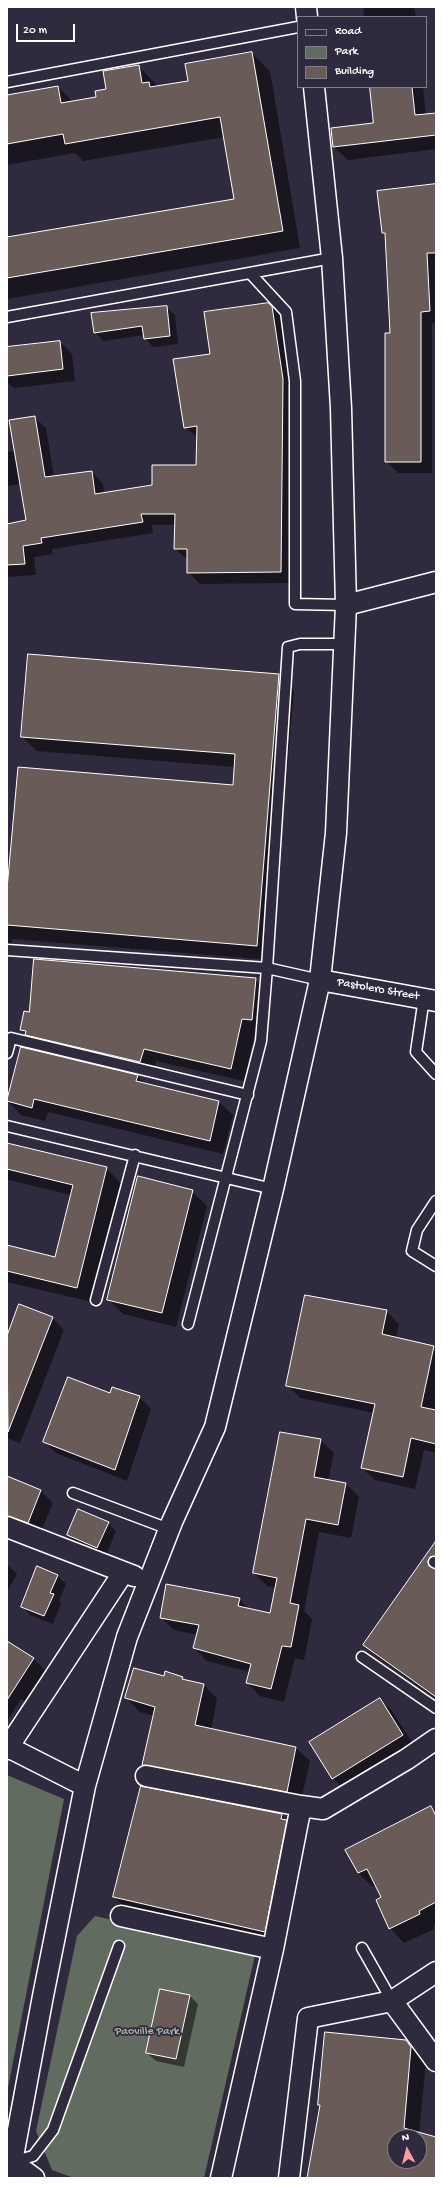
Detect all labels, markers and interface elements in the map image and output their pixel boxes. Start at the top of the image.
scale bar [18,16,77,42]
legend [297,16,427,88]
text: 20 m [23,24,47,38]
text: Road [335,25,361,39]
text: Park [335,45,358,59]
text: Building [335,65,374,79]
street label: Pastolero Street [336,976,420,1004]
park label: Paoville Park [115,2025,179,2039]
north arrow [387,2129,427,2169]
text: N [401,2132,410,2144]

